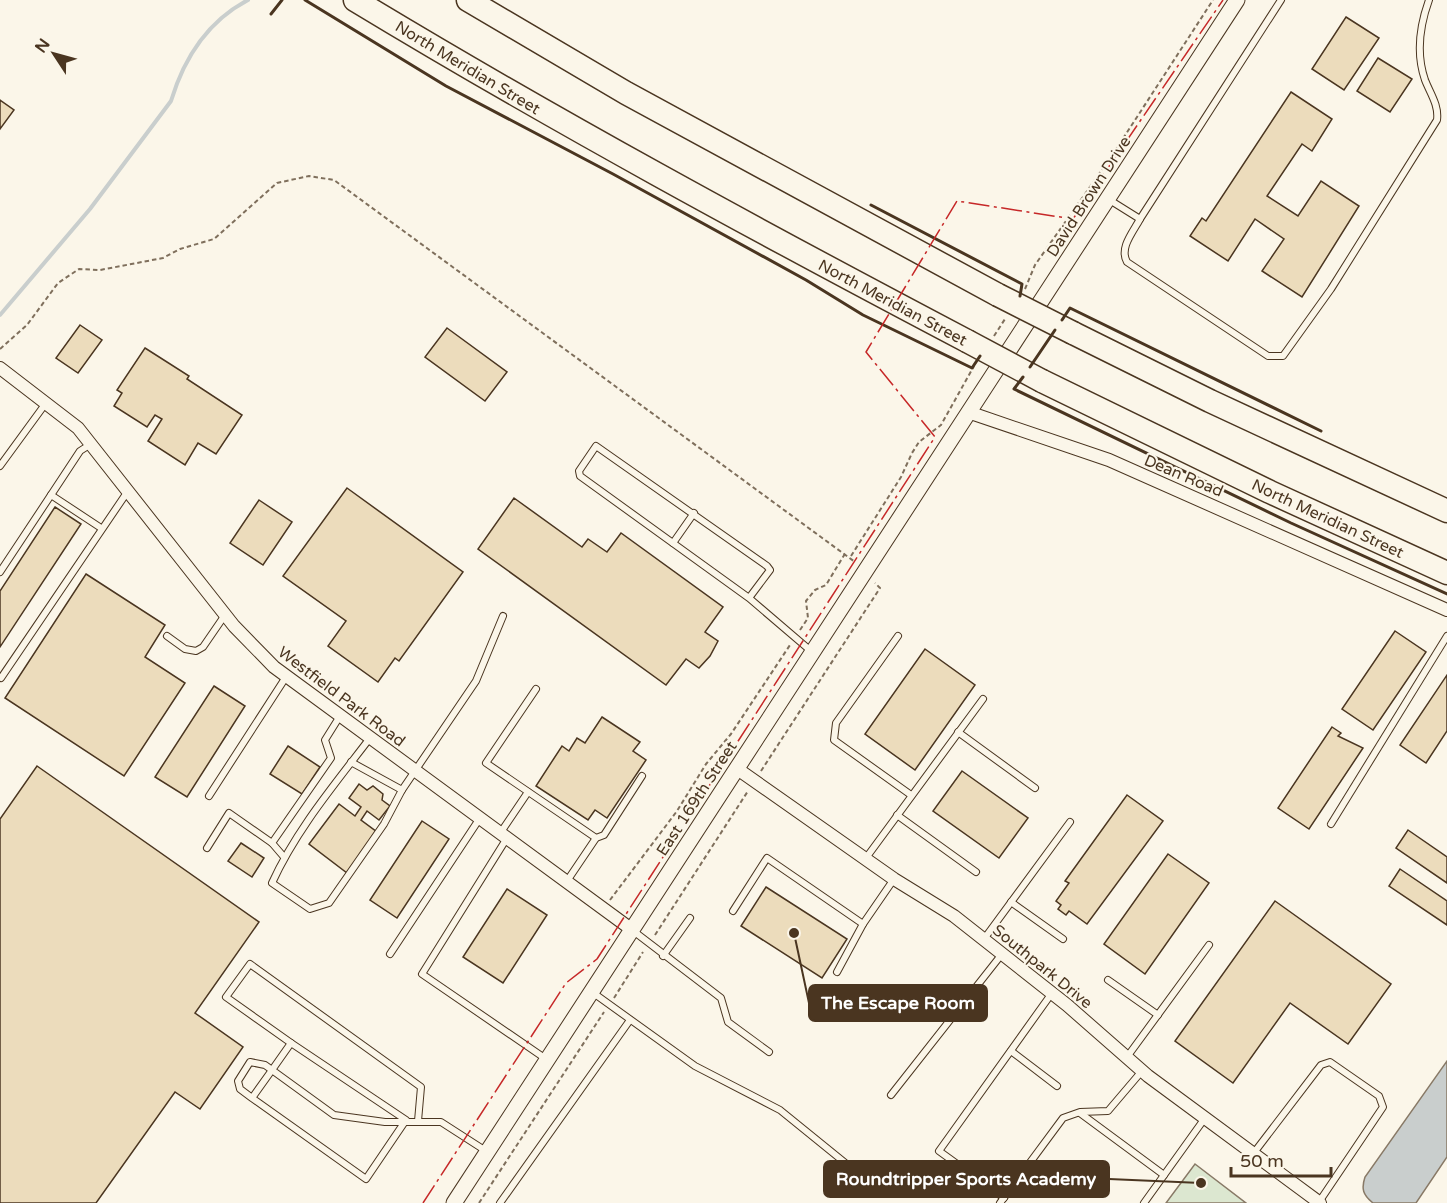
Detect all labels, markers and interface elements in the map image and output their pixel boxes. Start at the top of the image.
street label: North Meridian Street [391,17,544,119]
north arrow [24,24,84,84]
text: N [31,35,55,57]
street label: David Brown Drive [1042,132,1135,261]
street label: North Meridian Street [815,255,970,351]
street label: Dean Road [1141,450,1226,502]
street label: North Meridian Street [1248,475,1407,563]
street label: Westfield Park Road [274,642,409,751]
street label: East 169th Street [652,737,741,860]
street label: Southpark Drive [988,920,1096,1013]
callout: The Escape Room [809,985,987,1021]
text: The Escape Room [820,992,975,1014]
scale bar [1231,1140,1332,1178]
text: 50 m [1240,1150,1284,1172]
callout: Roundtripper Sports Academy [824,1161,1109,1197]
text: Roundtripper Sports Academy [836,1168,1097,1190]

